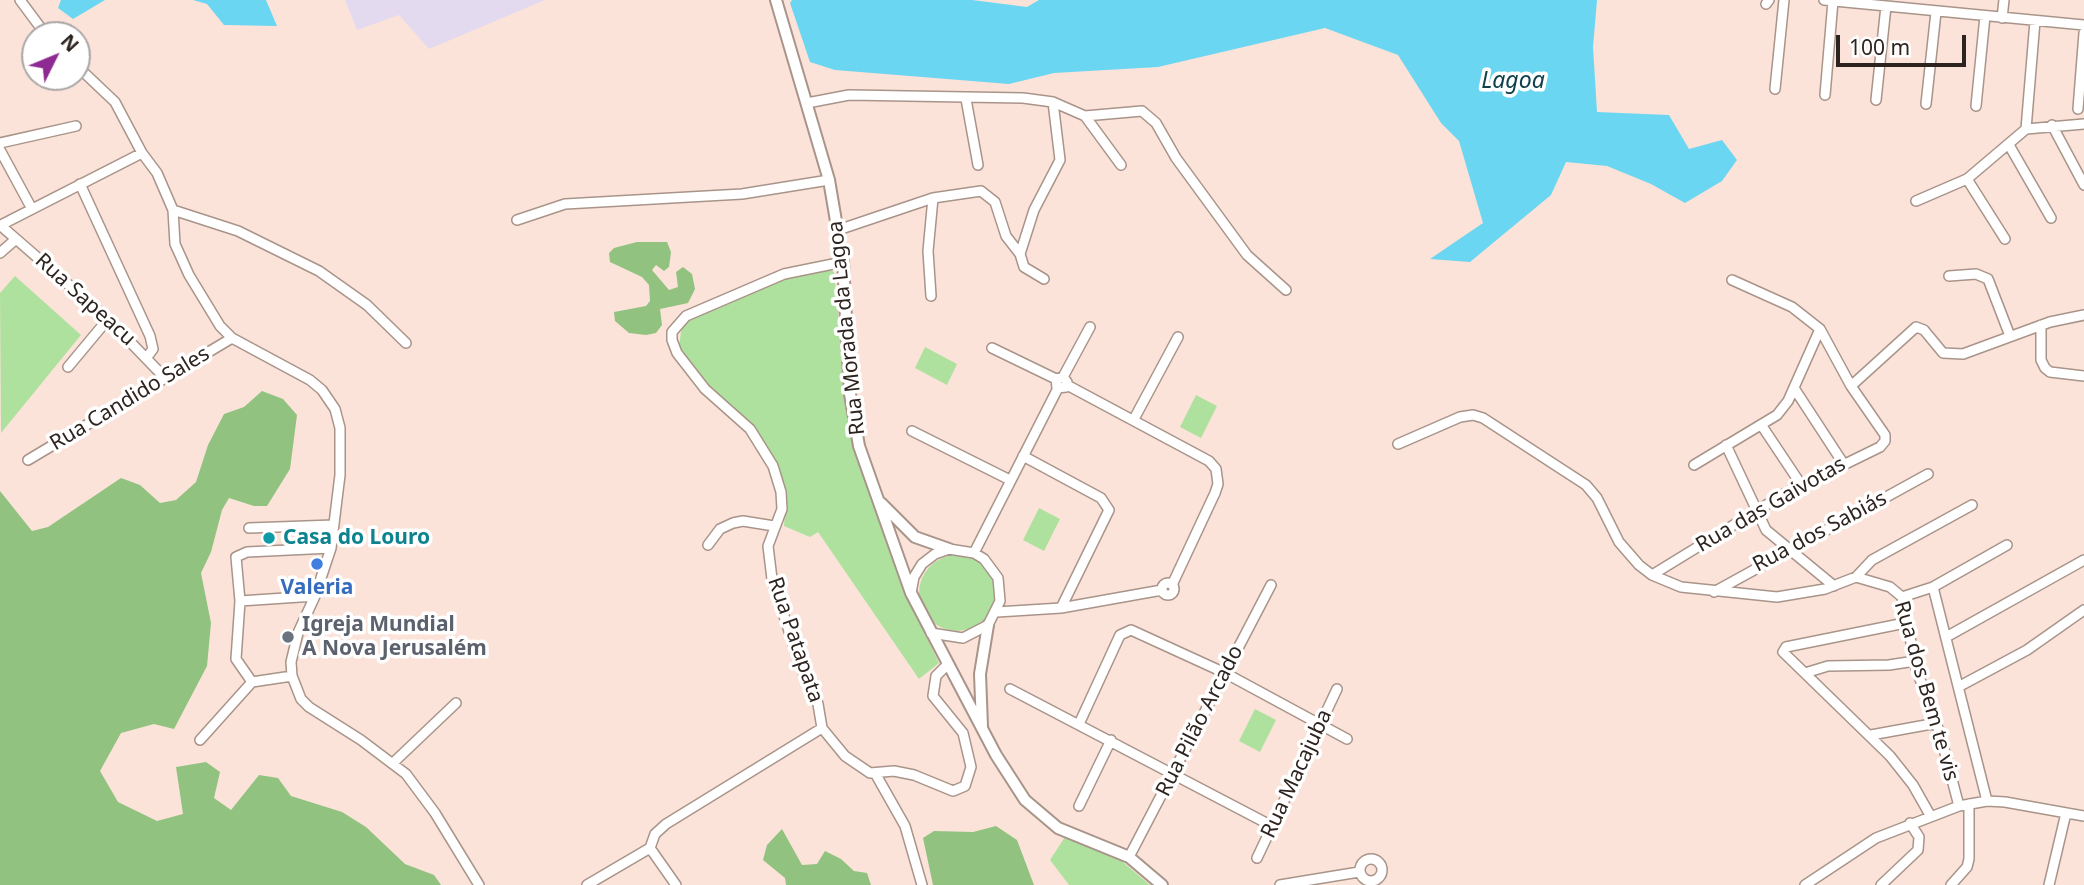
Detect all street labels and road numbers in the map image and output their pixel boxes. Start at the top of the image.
street label: Rua Morada da Lagoa [823,219,871,437]
street label: Rua Sapeacu [30,248,140,352]
street label: Rua Candido Sales [46,341,214,457]
street label: Rua das Gaivotas [1692,452,1850,558]
street label: Rua dos Sabiás [1749,486,1891,578]
street label: Rua Patapata [762,574,828,706]
street label: Rua dos Bem te vis [1888,598,1964,784]
street label: Rua Pilão Arcado [1151,641,1249,801]
street label: Rua Macajuba [1256,706,1338,842]

